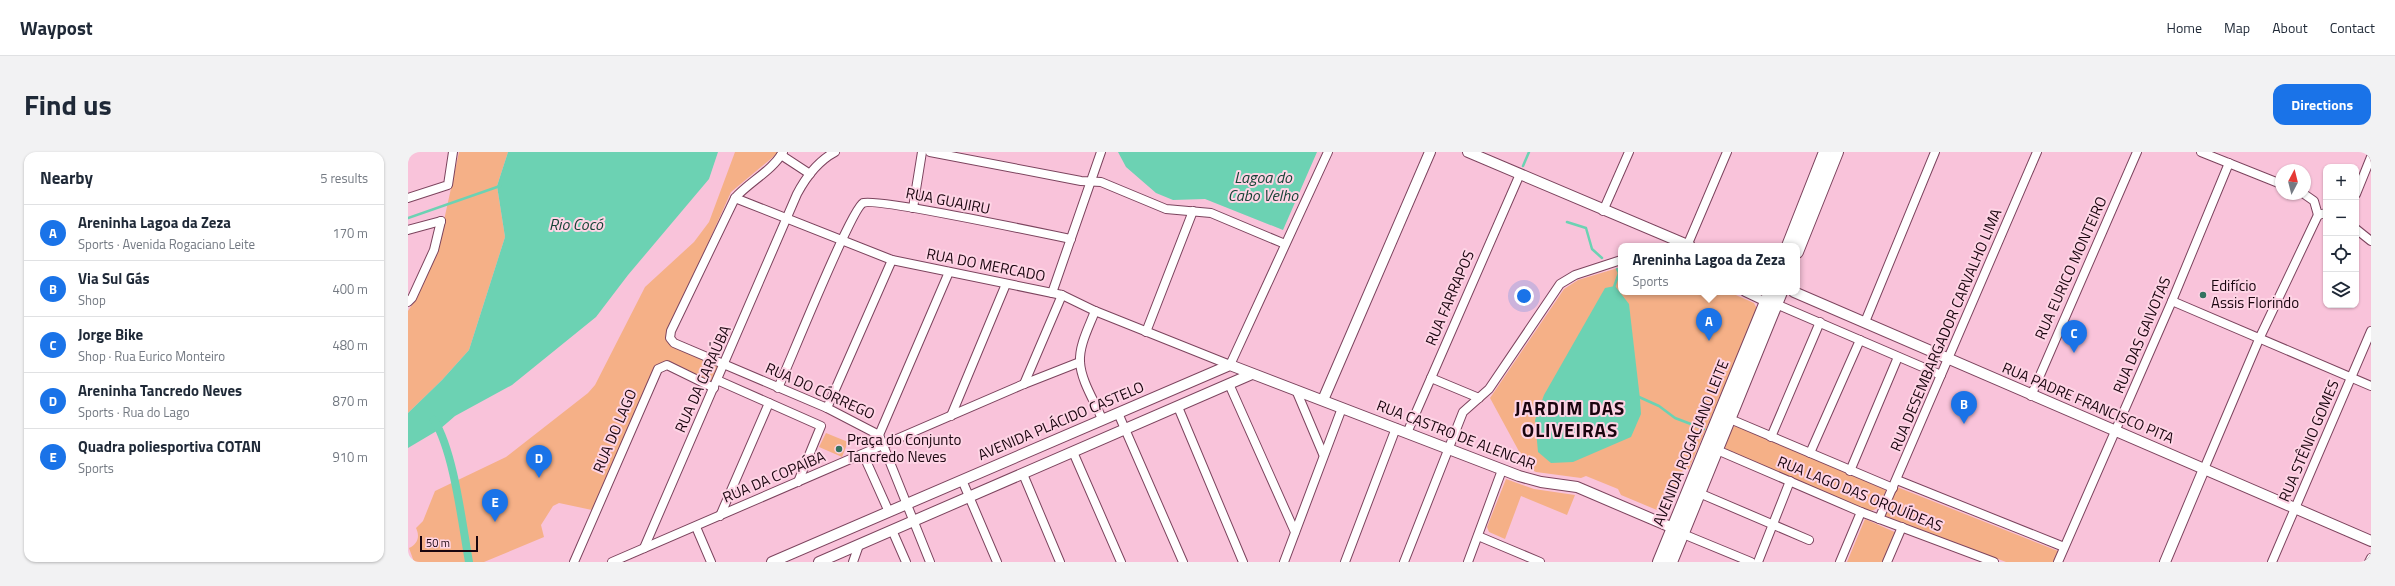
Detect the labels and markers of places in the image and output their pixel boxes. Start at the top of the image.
place label: Edifício Assis Florindo [2211,274,2299,314]
marker: Edifício Assis Florindo [2198,290,2208,300]
pin: A [1696,308,1722,341]
pin: C [2061,320,2087,353]
pin: B [1951,391,1977,424]
place label: Praça do Conjunto Tancredo Neves [847,428,962,468]
marker: Praça do Conjunto Tancredo Neves [834,444,844,454]
pin: D [526,445,552,478]
pin: E [482,489,508,522]

